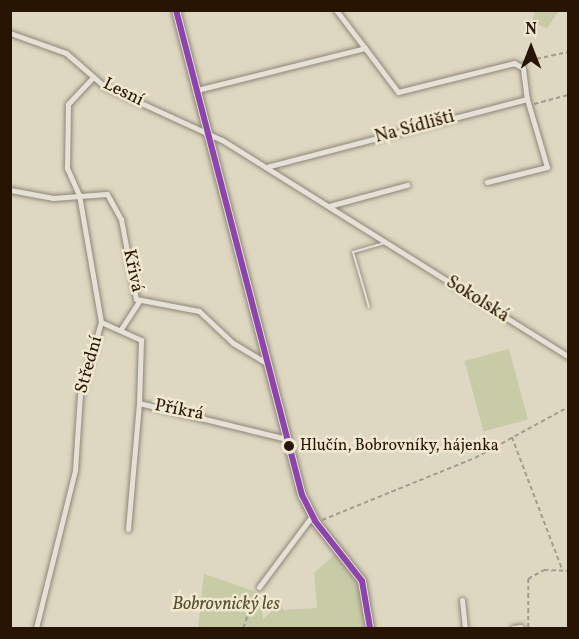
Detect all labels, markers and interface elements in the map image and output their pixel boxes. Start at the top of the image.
north arrow [501,18,561,78]
text: N [525,19,537,41]
street label: Lesní [99,74,147,112]
street label: Na Sídlišti [373,107,457,149]
street label: Křivá [117,247,147,295]
street label: Sokolská [442,272,512,328]
street label: Střední [72,334,108,396]
street label: Příkrá [153,396,205,426]
place label: Hlučín, Bobrovníky, hájenka [300,436,499,456]
marker: Hlučín, Bobrovníky, hájenka [283,440,295,452]
park label: Bobrovnický les [172,594,280,616]

